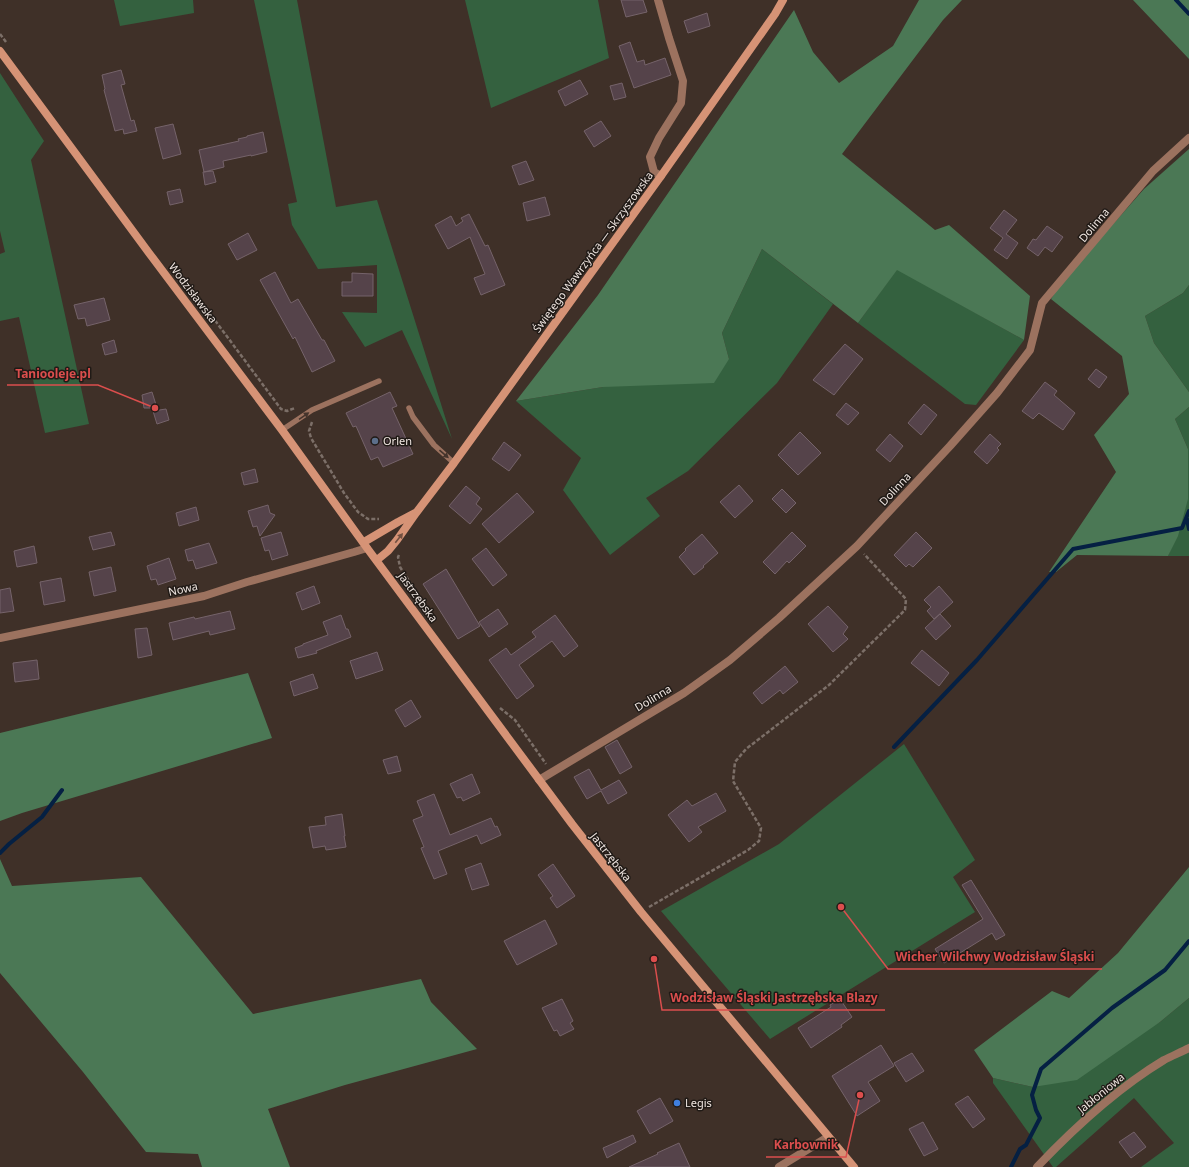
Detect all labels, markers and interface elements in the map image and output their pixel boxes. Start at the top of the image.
street label: Świętego Wawrzyńca — Skrzyszowska [529,168,656,335]
street label: Dolinna [1075,204,1112,245]
street label: Wodzisławska [166,260,221,326]
callout: Taniooleje.pl [7,361,98,385]
text: Taniooleje.pl [15,365,91,382]
one-way arrow [299,412,309,420]
place label: Orlen [383,433,412,448]
marker: Orlen [370,436,380,446]
one-way arrow [439,449,449,459]
street label: Dolinna [875,469,914,508]
one-way arrow [394,533,403,544]
street label: Jastrzębska [395,568,442,625]
street label: Nowa [167,578,199,599]
street label: Dolinna [632,681,674,714]
street label: Jastrzębska [587,828,635,884]
callout: Wicher Wilchwy Wodzisław Śląski [888,945,1102,969]
text: Wicher Wilchwy Wodzisław Śląski [896,948,1094,965]
callout: Wodzisław Śląski Jastrzębska Blazy [662,986,885,1010]
text: Wodzisław Śląski Jastrzębska Blazy [670,989,878,1006]
street label: Jabłoniowa [1073,1069,1127,1117]
place label: Legis [685,1095,712,1110]
marker: Legis [672,1098,682,1108]
callout: Karbownik [766,1133,846,1157]
text: Karbownik [774,1136,839,1153]

